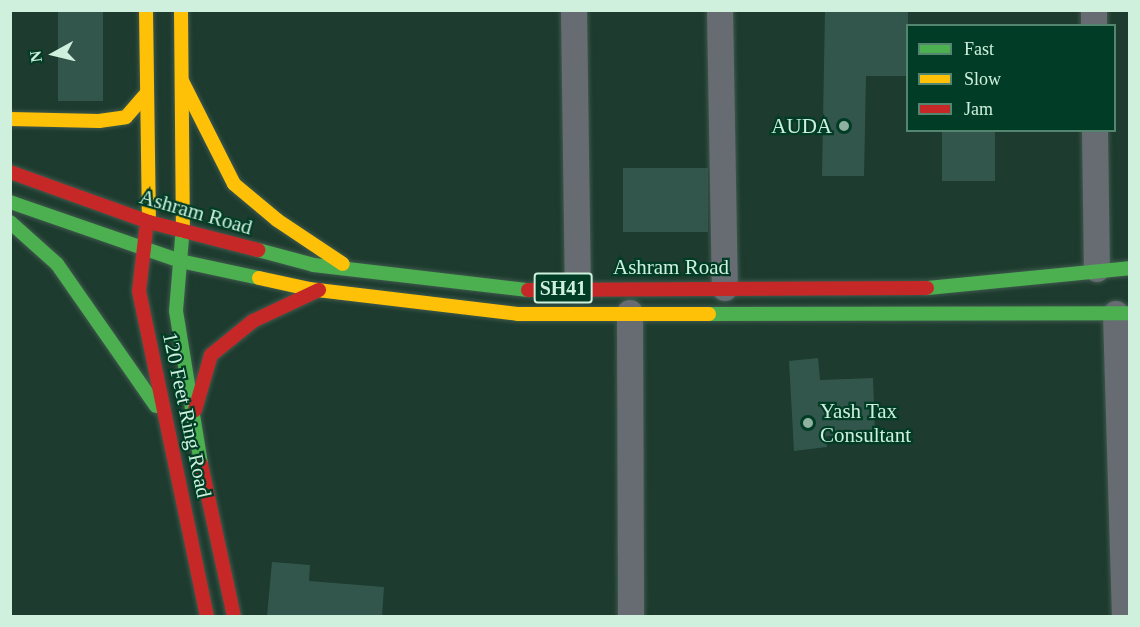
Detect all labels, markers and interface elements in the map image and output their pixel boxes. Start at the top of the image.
north arrow [24,24,84,84]
legend [906,24,1116,132]
text: Fast [964,39,994,59]
text: N [26,50,45,63]
text: Slow [964,69,1001,89]
text: Jam [964,99,993,119]
place label: AUDA [771,113,832,139]
marker: AUDA [837,119,851,133]
street label: Ashram Road [137,184,255,240]
street label: Ashram Road [613,254,729,280]
road number: SH41 [533,271,593,305]
street label: 120 Feet Ring Road [157,330,217,500]
place label: Yash Tax Consultant [820,398,911,448]
marker: Yash Tax Consultant [801,416,815,430]

